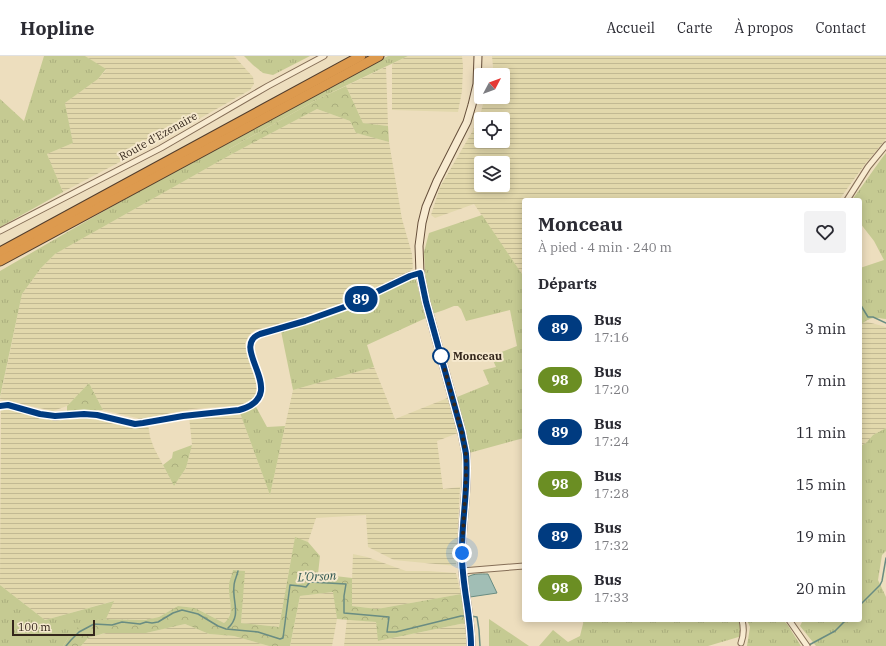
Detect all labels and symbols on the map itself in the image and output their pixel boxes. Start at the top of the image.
north arrow [474,68,510,104]
street label: Route d'Ezenaire [116,109,200,163]
line badge: 89 [343,286,379,312]
marker: Monceau [432,347,450,365]
place label: Monceau [453,349,502,363]
your location [452,543,472,563]
water label: L’Orson [296,567,337,585]
scale bar [12,618,95,637]

